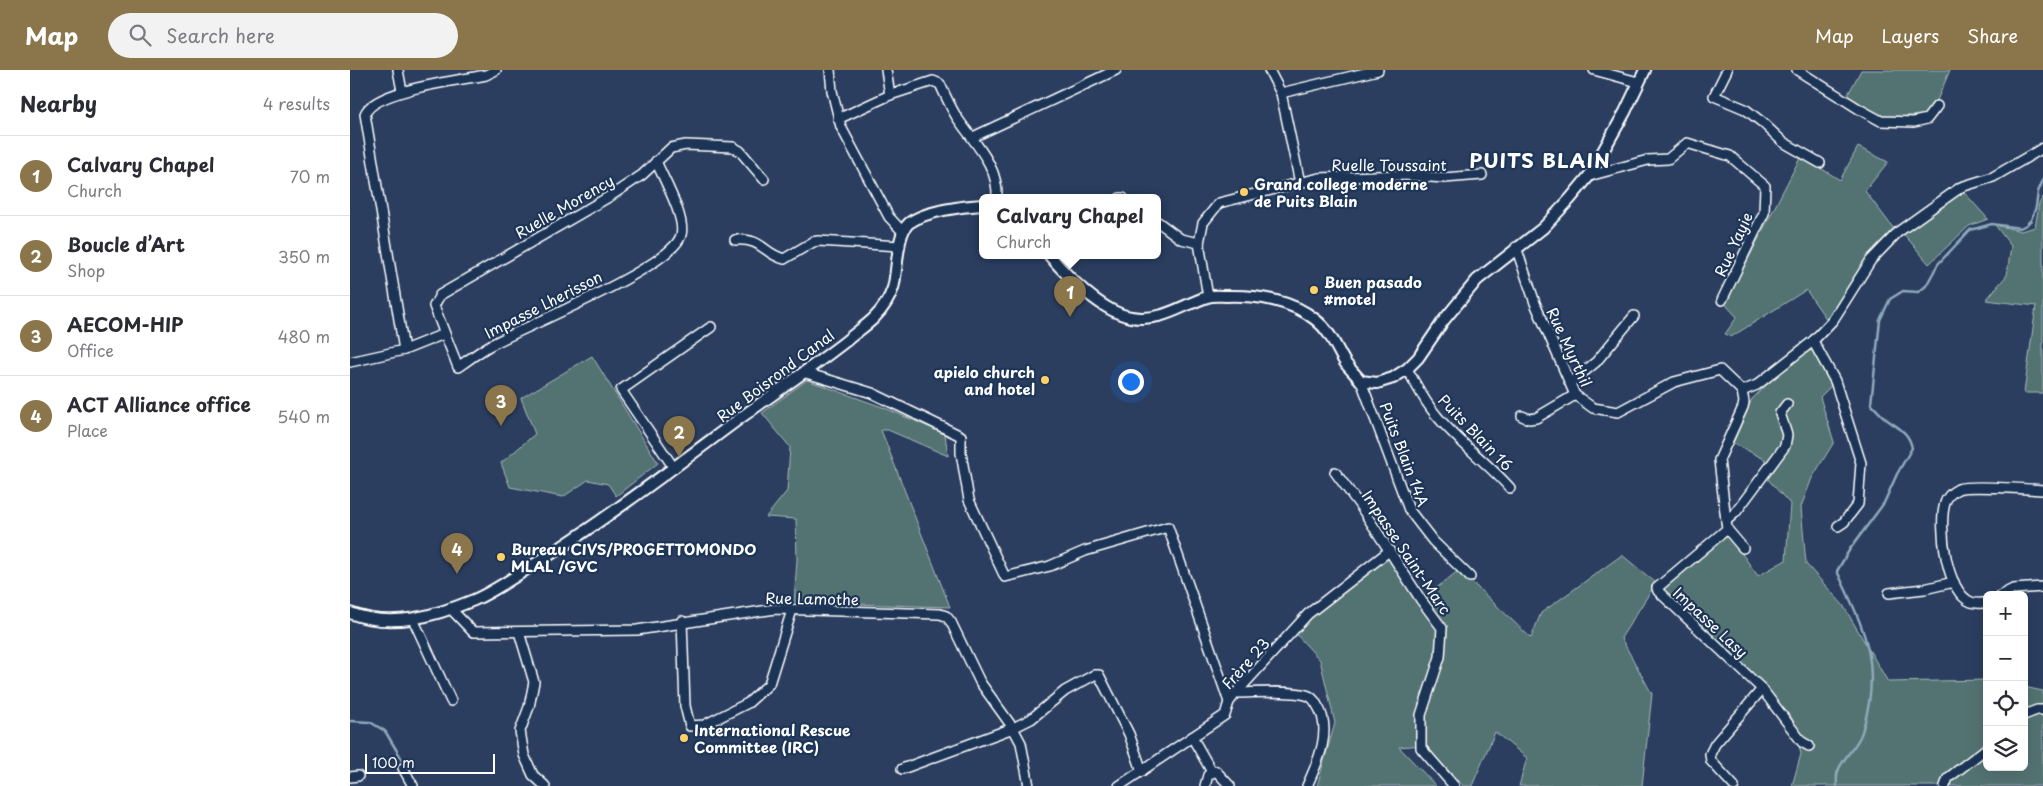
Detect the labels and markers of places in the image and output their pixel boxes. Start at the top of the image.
place label: Grand college moderne de Puits Blain [1254,172,1428,212]
marker: Grand college moderne de Puits Blain [1238,186,1250,198]
place label: Buen pasado #motel [1324,270,1422,310]
pin: 1 [1054,276,1086,317]
marker: Buen pasado #motel [1308,284,1320,296]
place label: apielo church and hotel [934,360,1035,400]
marker: apielo church and hotel [1039,374,1051,386]
pin: 3 [485,385,517,426]
pin: 2 [663,416,695,457]
pin: 4 [441,533,473,574]
place label: Bureau CIVS/PROGETTOMONDO MLAL /GVC [511,537,756,577]
marker: Bureau CIVS/PROGETTOMONDO MLAL /GVC [495,551,507,563]
place label: International Rescue Committee (IRC) [694,718,851,758]
marker: International Rescue Committee (IRC) [678,732,690,744]

